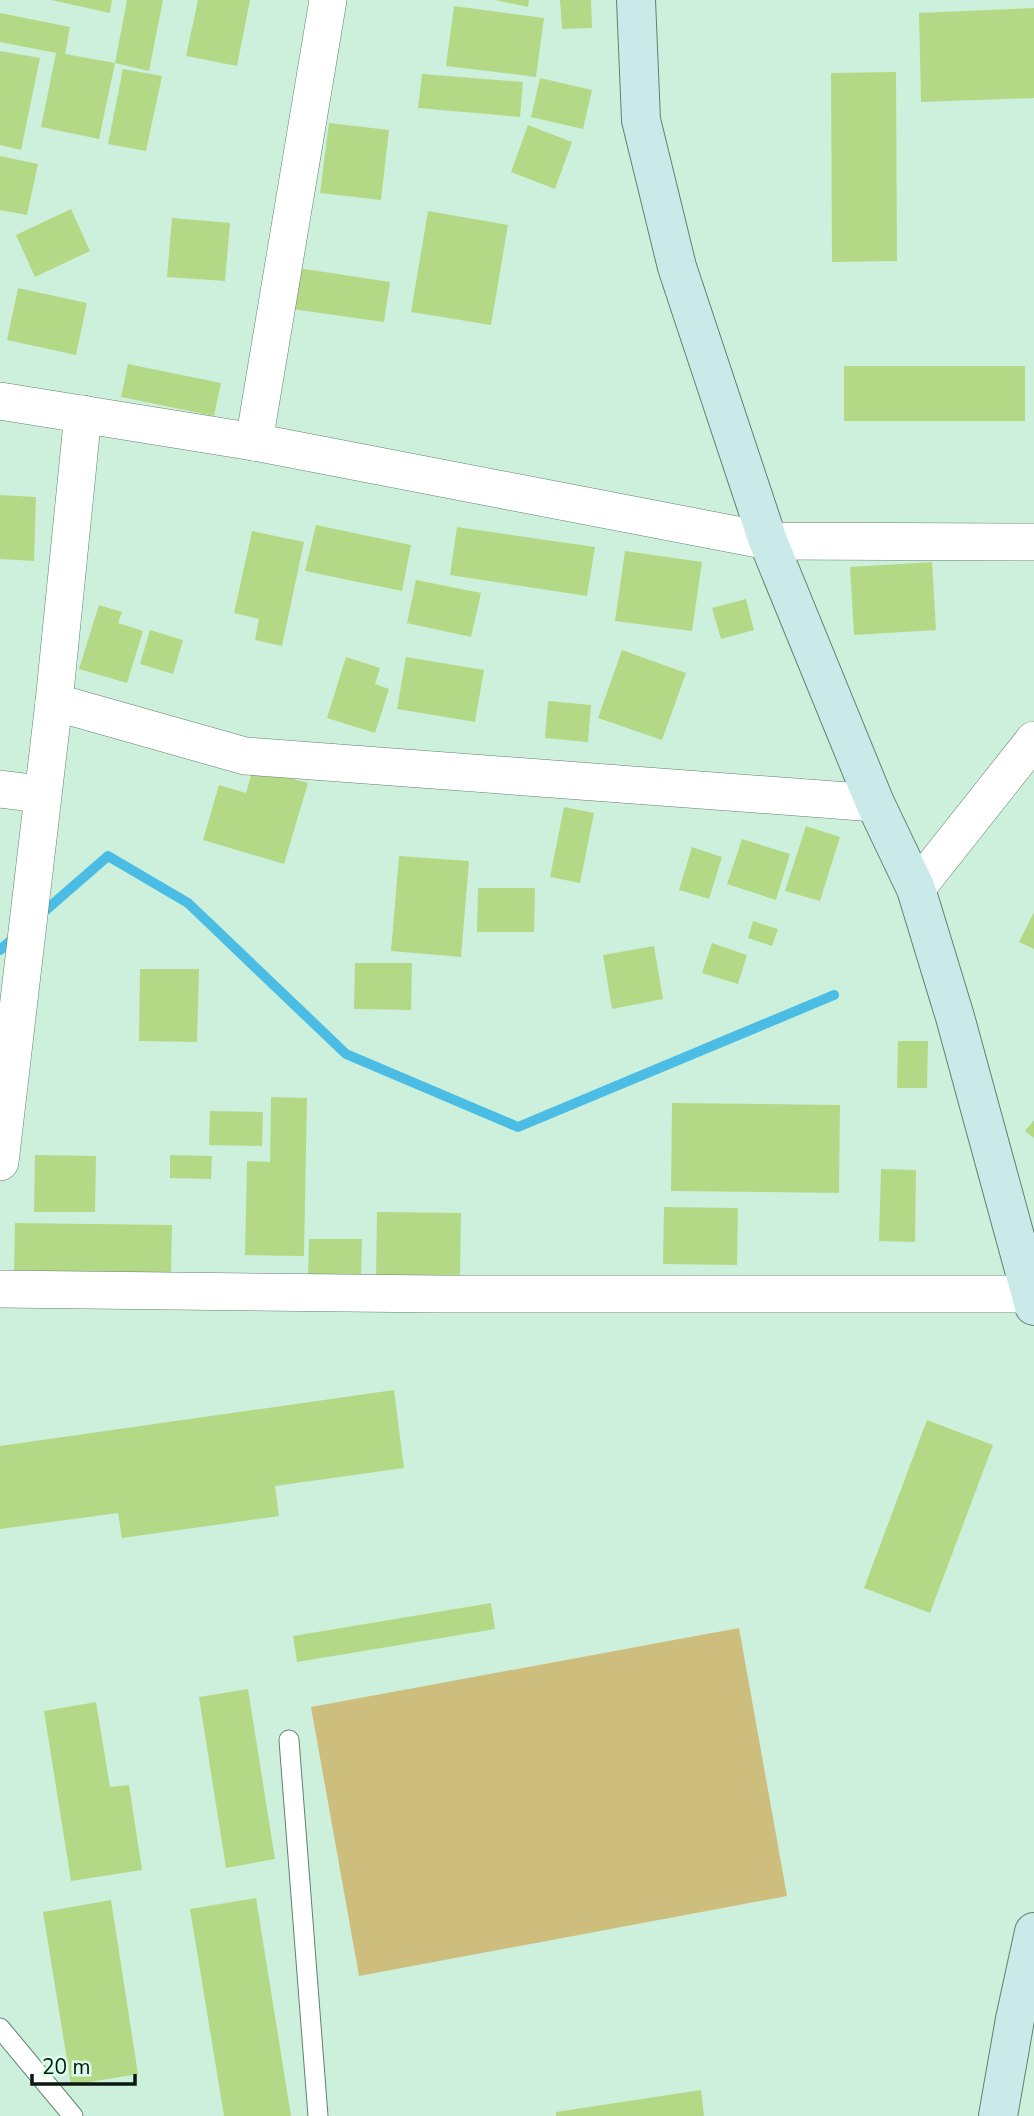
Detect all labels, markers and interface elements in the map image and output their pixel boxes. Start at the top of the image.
scale bar [32,2042,135,2086]
text: 20 m [42,2053,91,2081]

